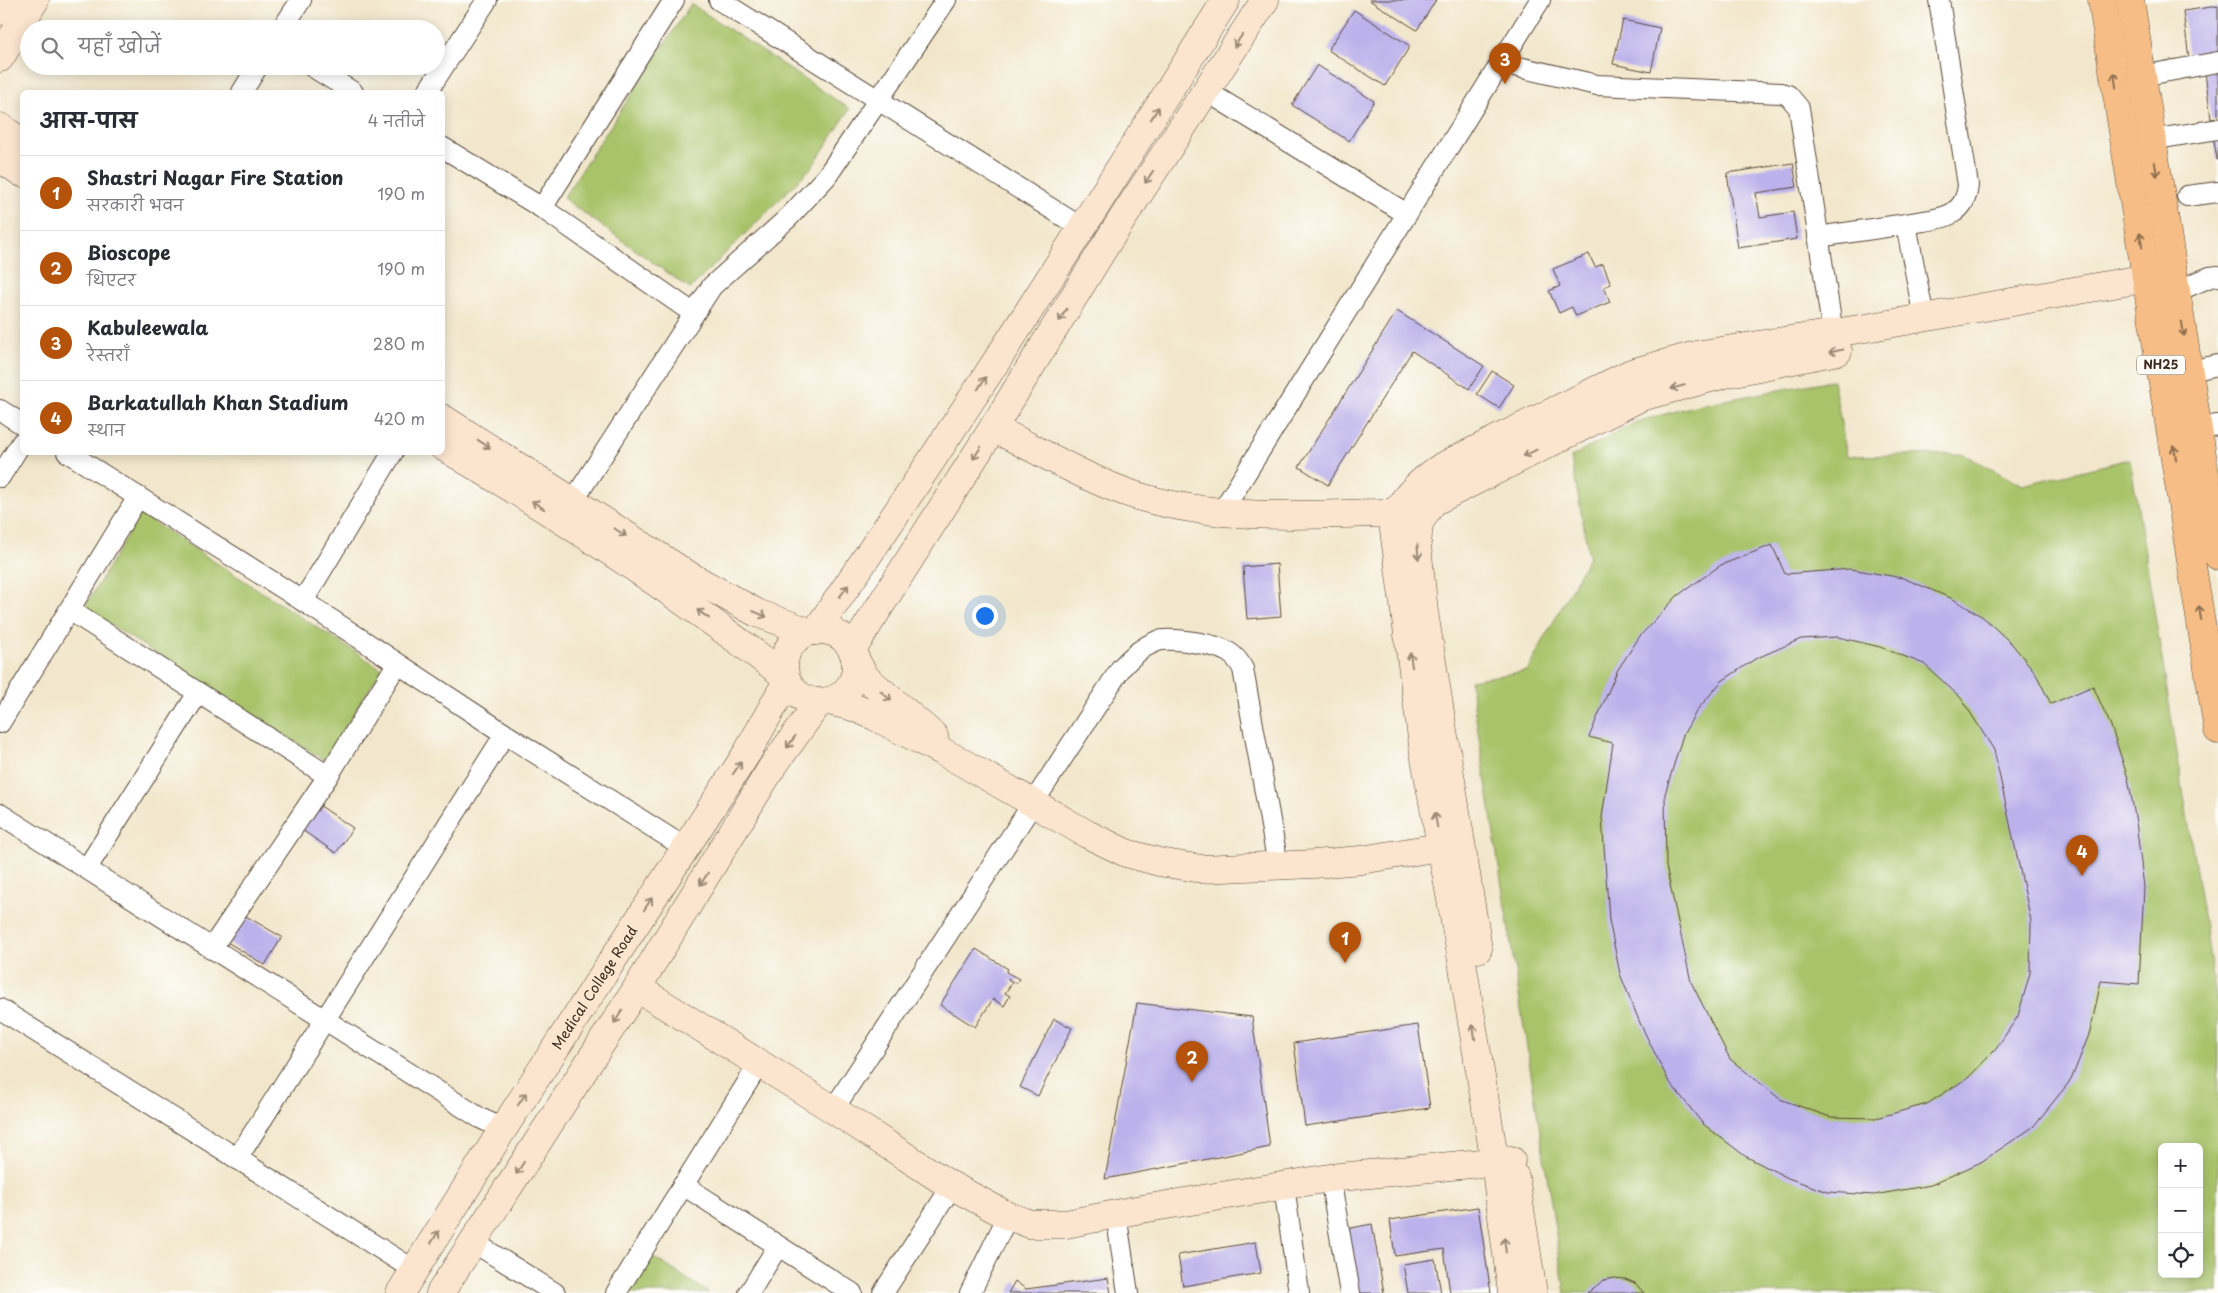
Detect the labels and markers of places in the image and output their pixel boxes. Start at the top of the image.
pin: 3 [1489,43,1521,84]
pin: 4 [2066,835,2098,876]
pin: 1 [1329,922,1361,963]
pin: 2 [1176,1041,1208,1082]

